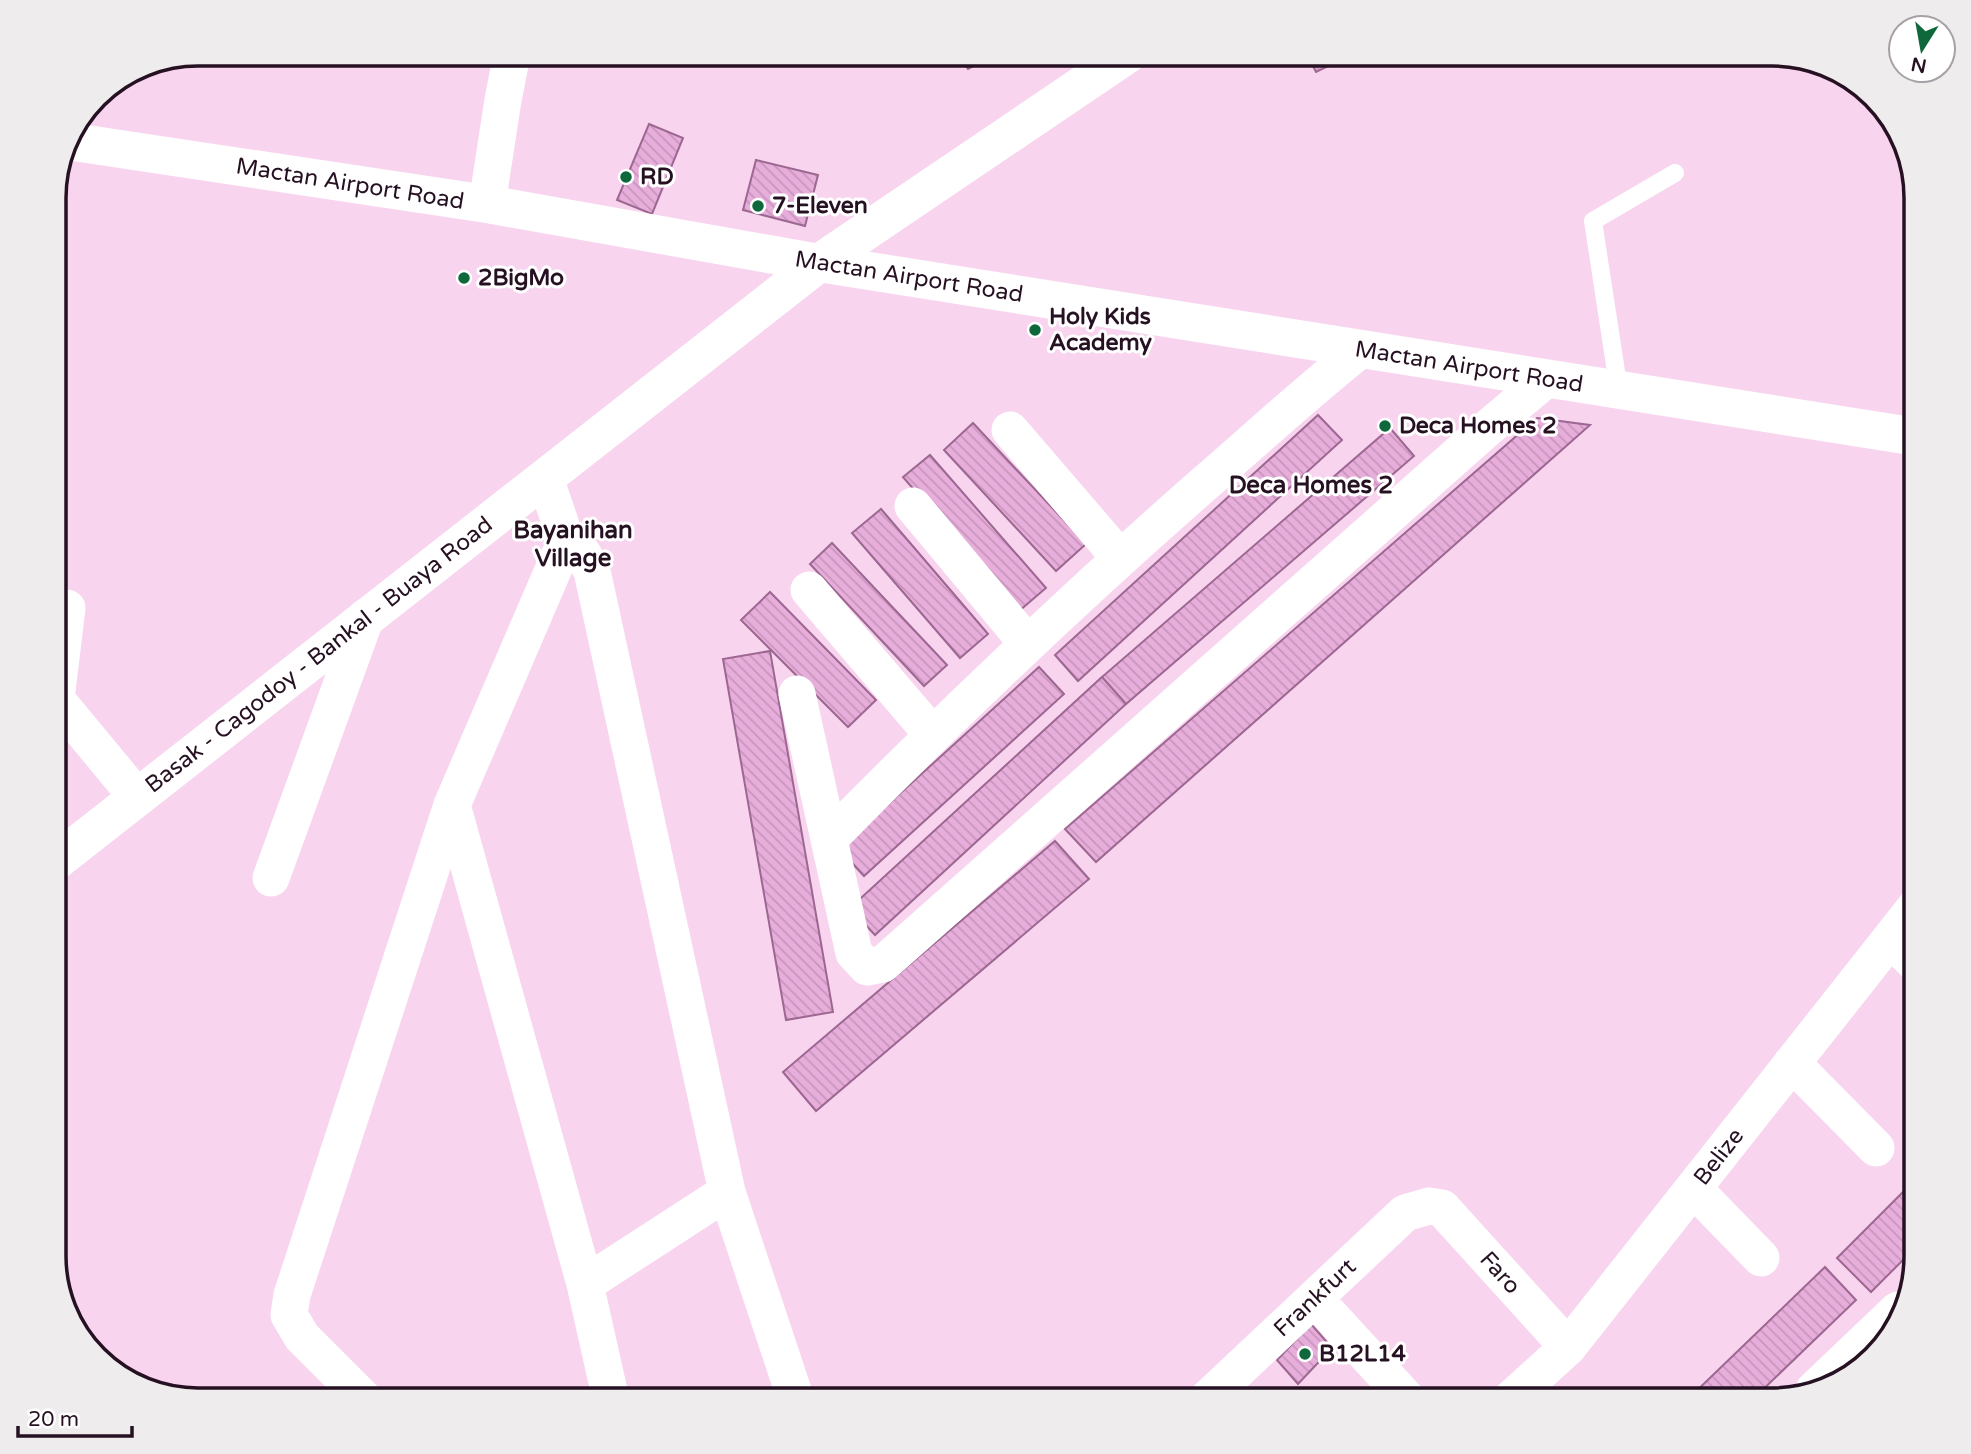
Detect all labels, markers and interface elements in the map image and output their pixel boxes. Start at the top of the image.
north arrow [1887,14,1957,84]
text: N [1909,52,1929,77]
street label: Mactan Airport Road [234,152,466,216]
place label: RD [640,163,674,191]
marker: RD [618,169,634,185]
place label: 7-Eleven [772,192,868,220]
marker: 7-Eleven [750,198,766,214]
street label: Mactan Airport Road [793,245,1025,309]
place label: 2BigMo [478,264,564,292]
marker: 2BigMo [456,270,472,286]
place label: Holy Kids Academy [1049,303,1153,357]
marker: Holy Kids Academy [1027,322,1043,338]
street label: Mactan Airport Road [1353,335,1585,399]
place label: Deca Homes 2 [1399,412,1557,440]
marker: Deca Homes 2 [1377,418,1393,434]
district label: Deca Homes 2 [1229,471,1393,500]
street label: Basak - Cagodoy - Bankal - Buaya Road [140,511,498,799]
district label: Bayanihan Village [513,516,633,573]
street label: Belize [1688,1123,1750,1191]
street label: Faro [1474,1246,1526,1300]
street label: Frankfurt [1268,1253,1362,1343]
place label: B12L14 [1319,1340,1407,1368]
marker: B12L14 [1297,1346,1313,1362]
scale bar [18,1394,131,1438]
text: 20 m [28,1407,79,1432]

